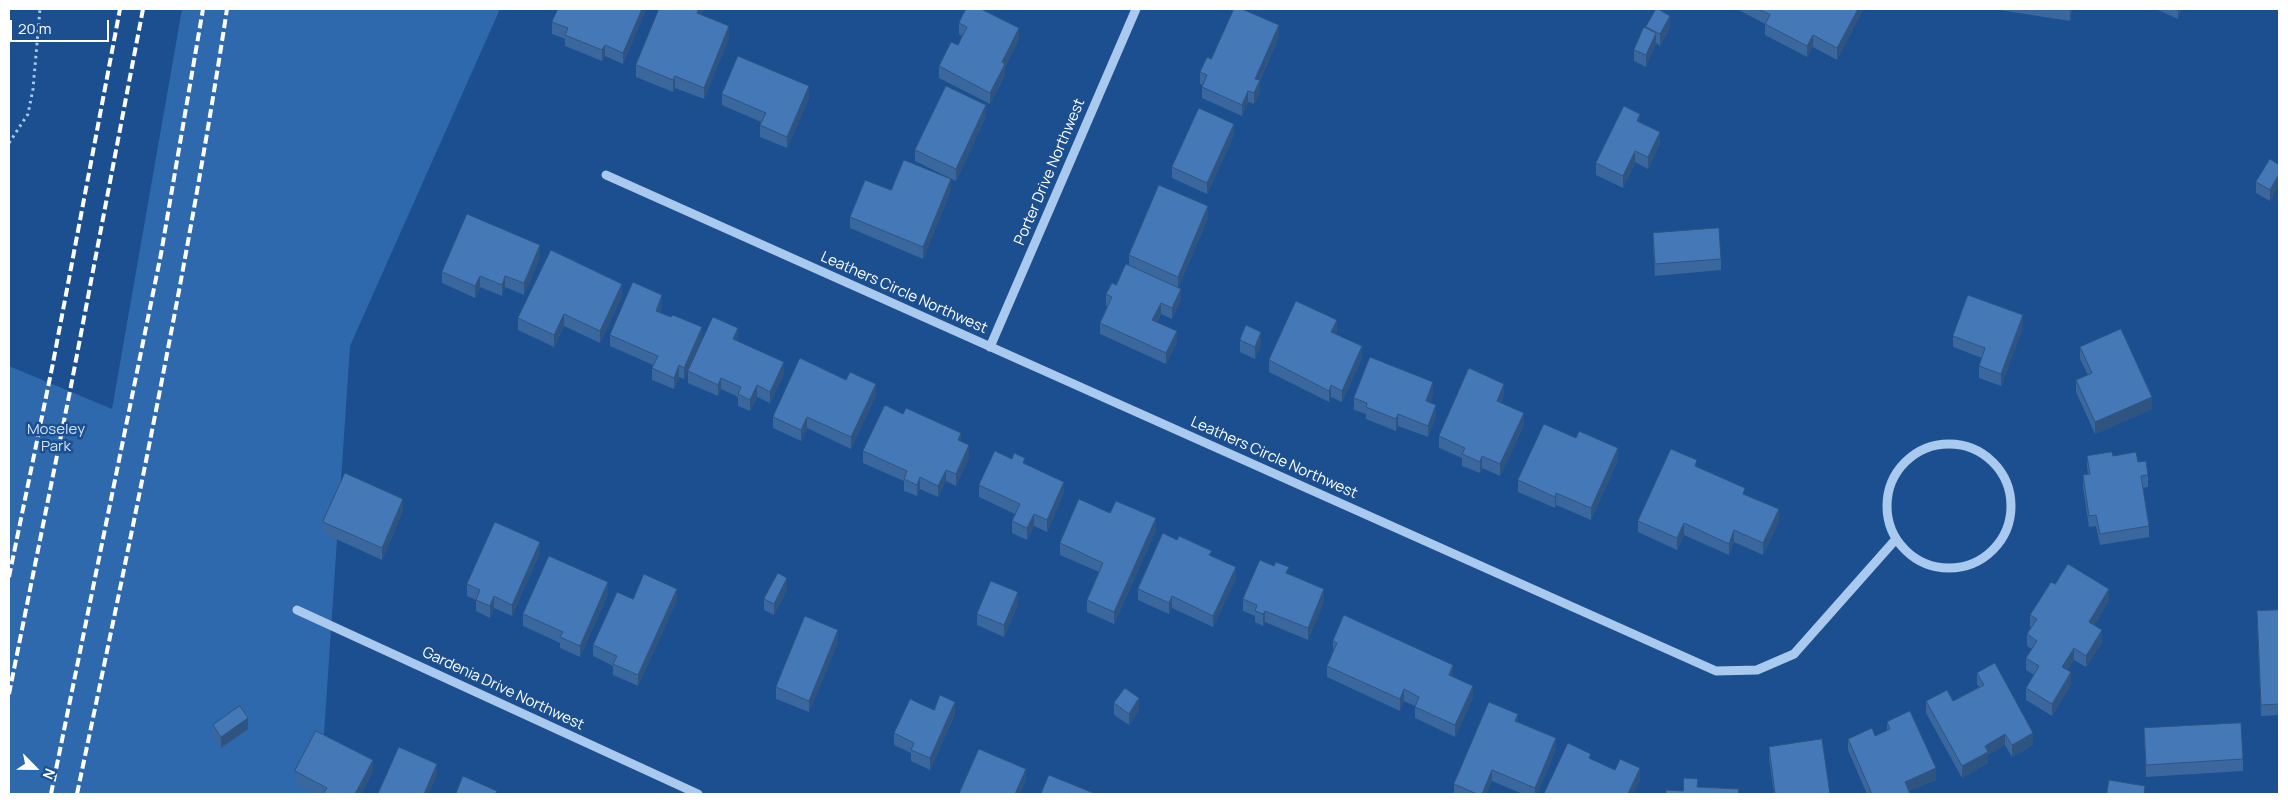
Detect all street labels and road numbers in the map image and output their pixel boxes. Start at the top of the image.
street label: Porter Drive Northwest [1011,96,1089,248]
street label: Leathers Circle Northwest [818,248,990,338]
street label: Leathers Circle Northwest [1188,413,1360,503]
street label: Gardenia Drive Northwest [419,643,587,735]

